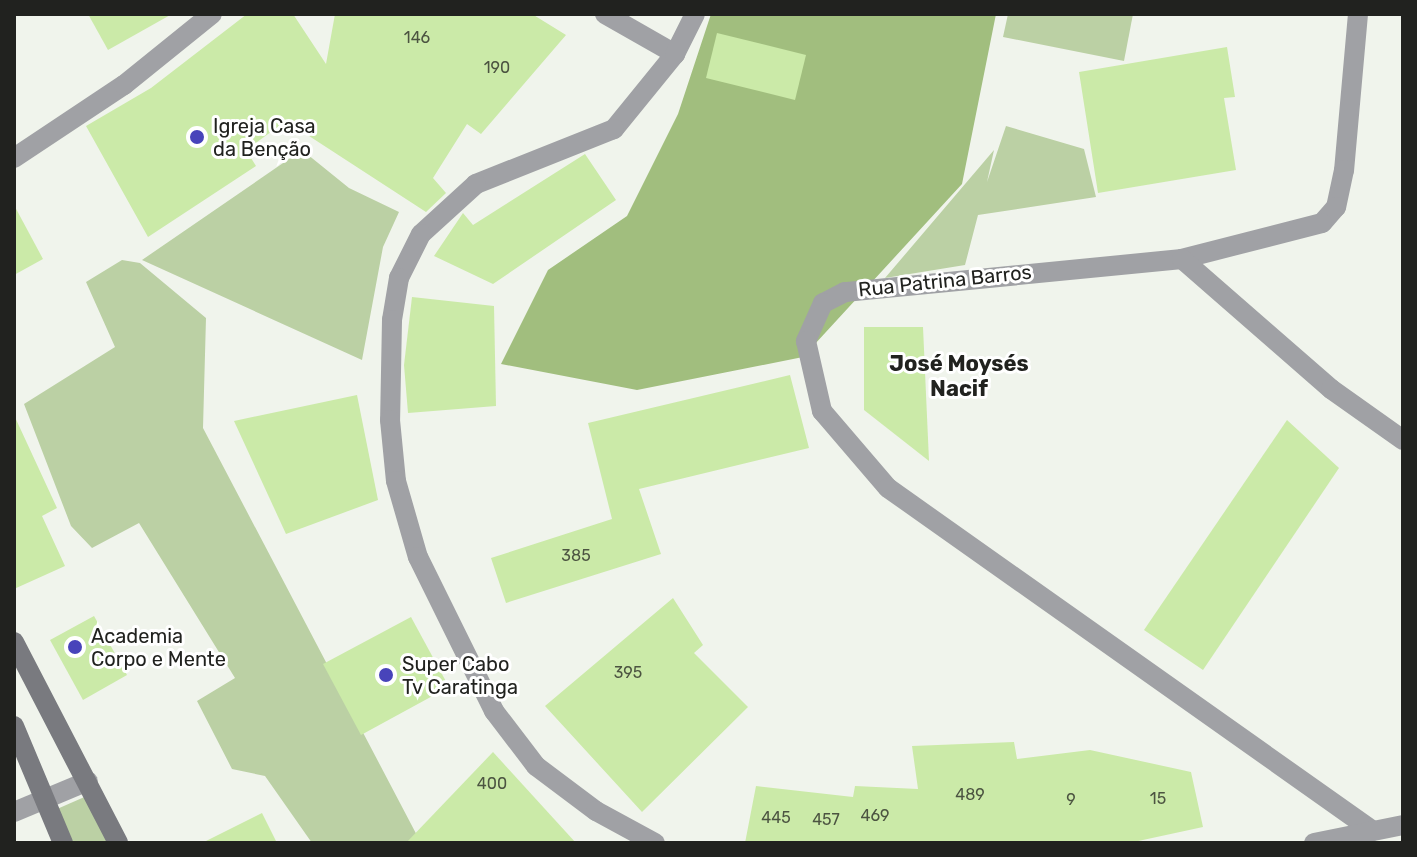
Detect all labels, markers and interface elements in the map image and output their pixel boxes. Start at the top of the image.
house number: 146 [404,28,430,48]
house number: 190 [484,58,510,78]
place label: Igreja Casa da Benção [213,114,316,161]
marker: Igreja Casa da Benção [188,128,206,146]
street label: Rua Patrina Barros [857,260,1033,302]
district label: José Moysés Nacif [889,350,1029,402]
house number: 385 [561,546,591,566]
place label: Academia Corpo e Mente [91,624,226,671]
marker: Academia Corpo e Mente [66,638,84,656]
place label: Super Cabo Tv Caratinga [402,652,518,699]
house number: 395 [614,663,642,683]
marker: Super Cabo Tv Caratinga [377,666,395,684]
house number: 400 [477,774,507,794]
house number: 489 [955,785,985,805]
house number: 15 [1150,789,1166,809]
house number: 9 [1066,790,1076,810]
house number: 469 [860,806,890,826]
house number: 445 [761,808,791,828]
house number: 457 [812,810,840,830]

